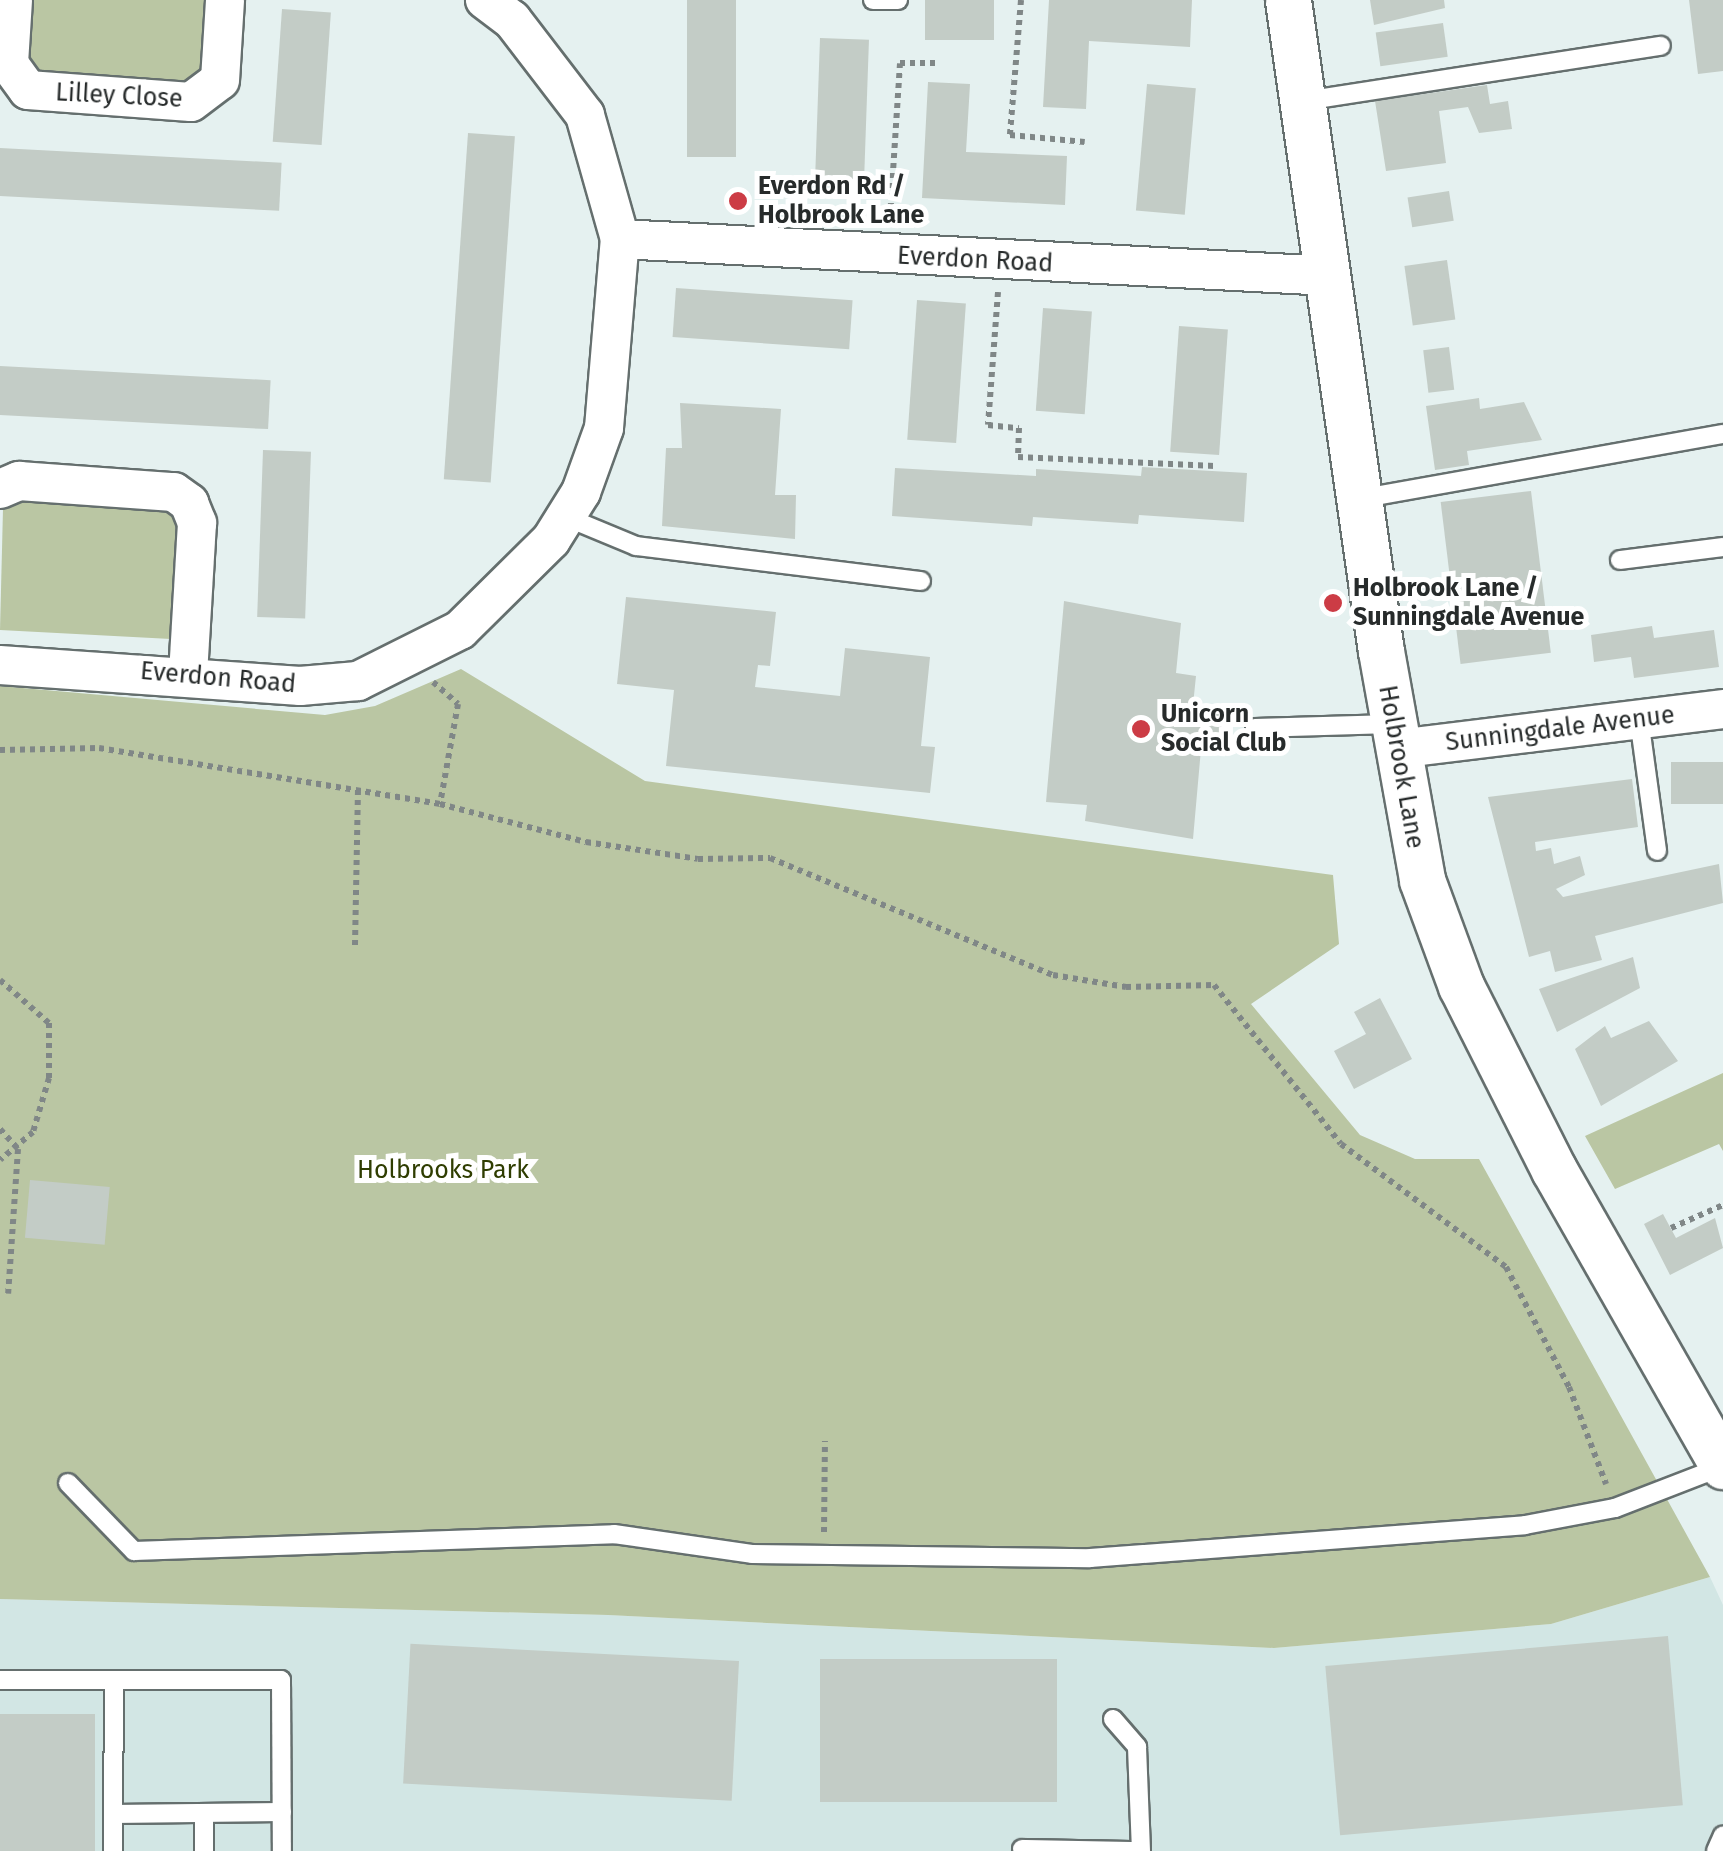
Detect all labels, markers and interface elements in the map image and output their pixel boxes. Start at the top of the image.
street label: Lilley Close [55,78,183,114]
place label: Everdon Rd / Holbrook Lane [758,172,924,231]
marker: Everdon Rd / Holbrook Lane [727,190,749,212]
street label: Everdon Road [896,241,1054,279]
place label: Holbrook Lane / Sunningdale Avenue [1353,574,1584,633]
marker: Holbrook Lane / Sunningdale Avenue [1322,592,1344,614]
street label: Everdon Road [139,656,297,700]
street label: Holbrook Lane [1372,683,1430,851]
place label: Unicorn Social Club [1161,700,1286,759]
street label: Sunningdale Avenue [1444,700,1676,758]
marker: Unicorn Social Club [1130,718,1152,740]
park label: Holbrooks Park [357,1155,529,1185]

